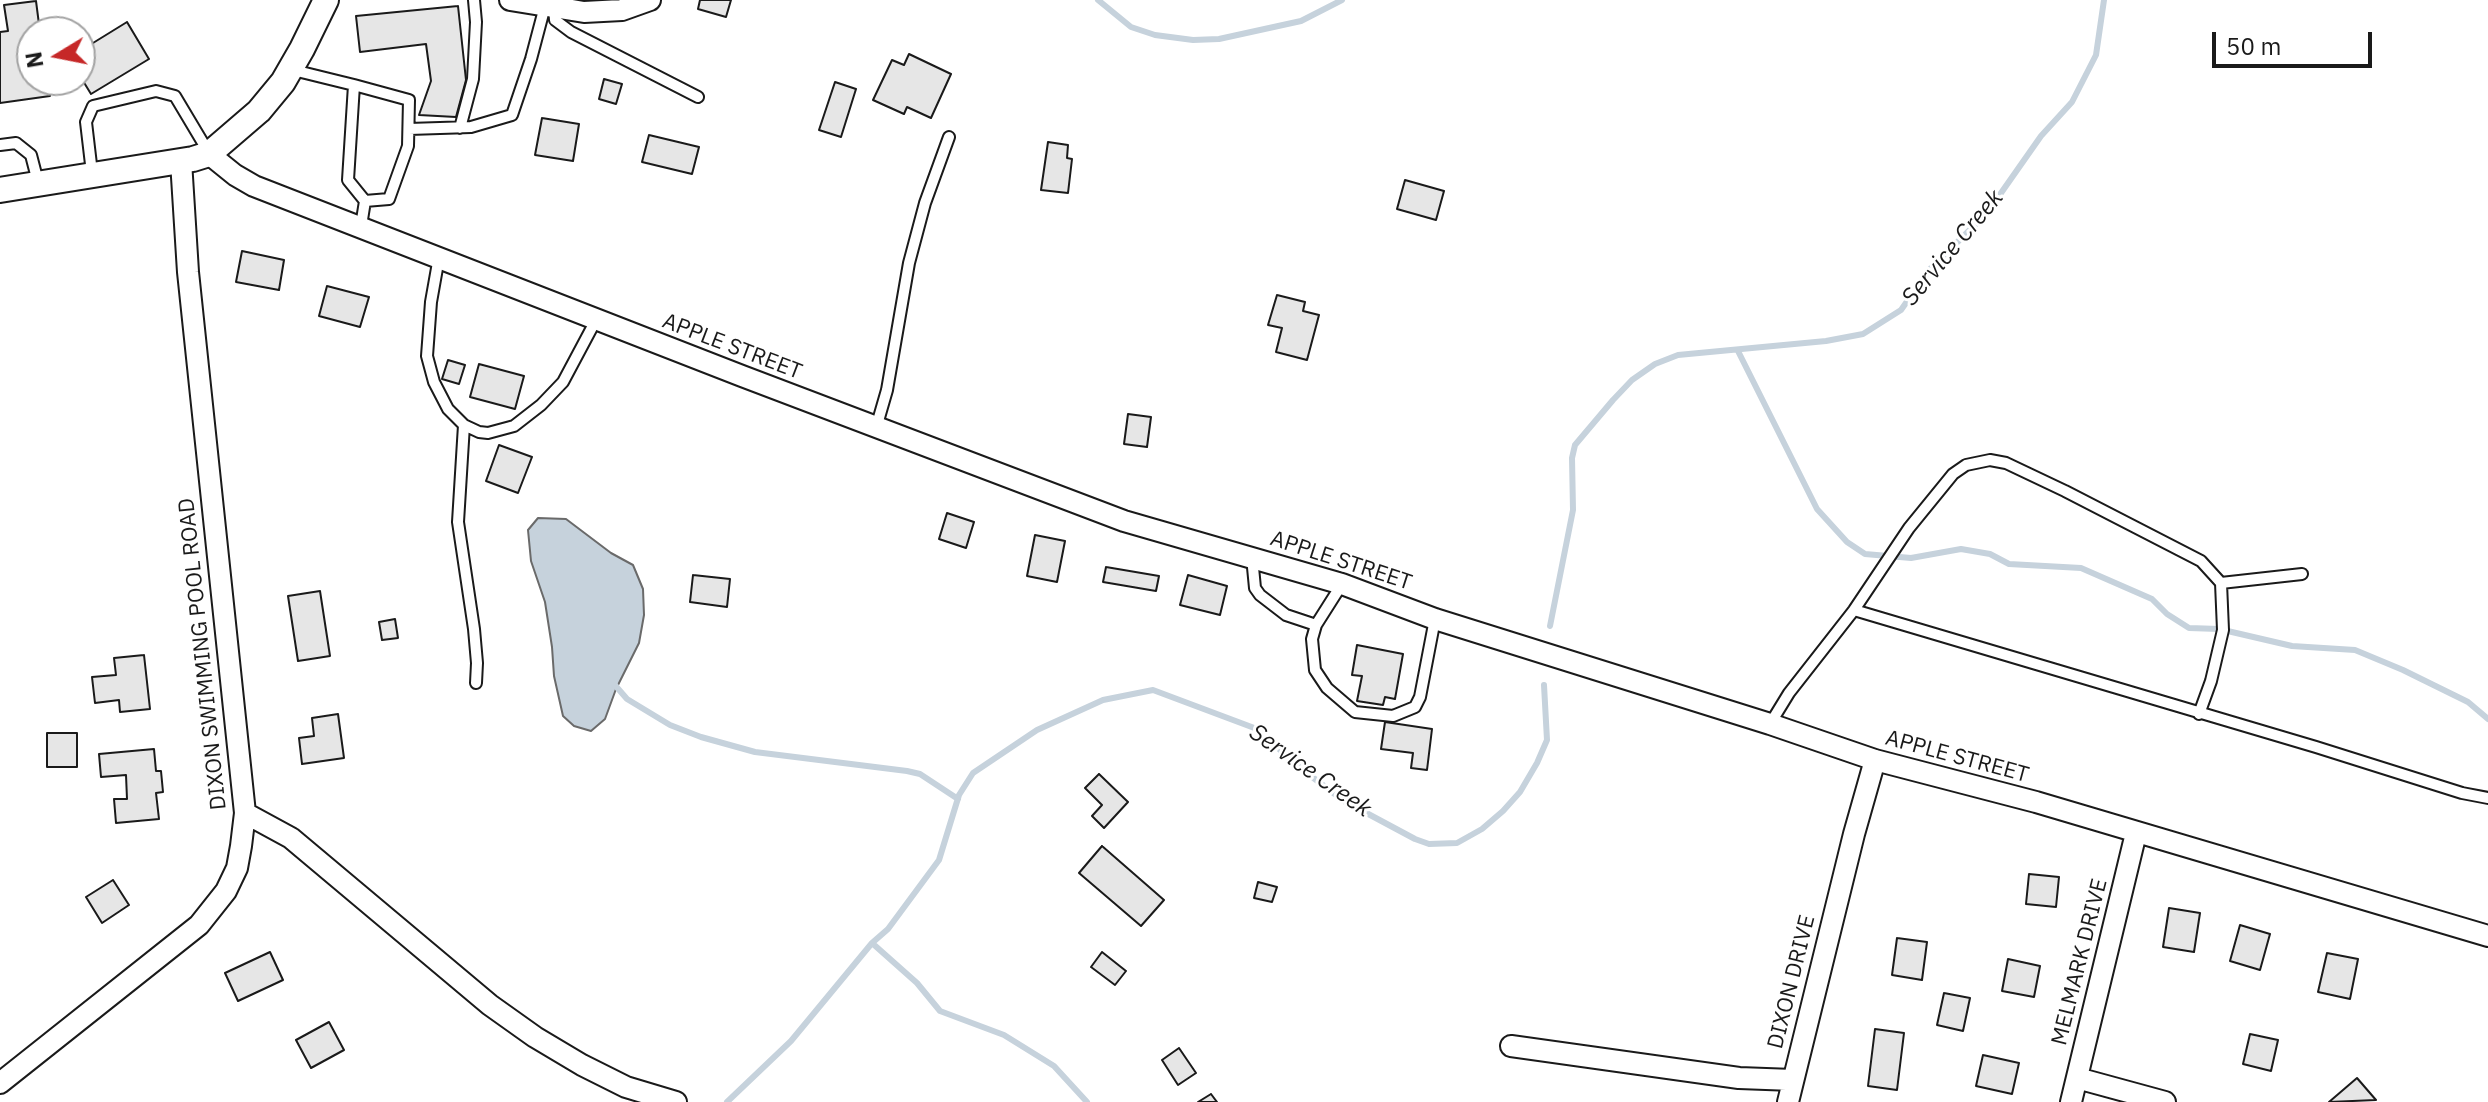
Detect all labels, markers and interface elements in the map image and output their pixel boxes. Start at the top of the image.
north arrow [16,16,96,96]
scale bar [2216,16,2376,66]
text: 50 m [2226,30,2281,62]
text: N [18,50,50,70]
water label: Service Creek [1896,184,2010,312]
street label: APPLE STREET [659,308,805,386]
street label: DIXON SWIMMING POOL ROAD [173,497,233,811]
street label: APPLE STREET [1267,526,1415,596]
water label: Service Creek [1243,718,1377,824]
street label: APPLE STREET [1882,725,2032,789]
street label: MELMARK DRIVE [2047,876,2113,1048]
street label: DIXON DRIVE [1763,912,1821,1052]

